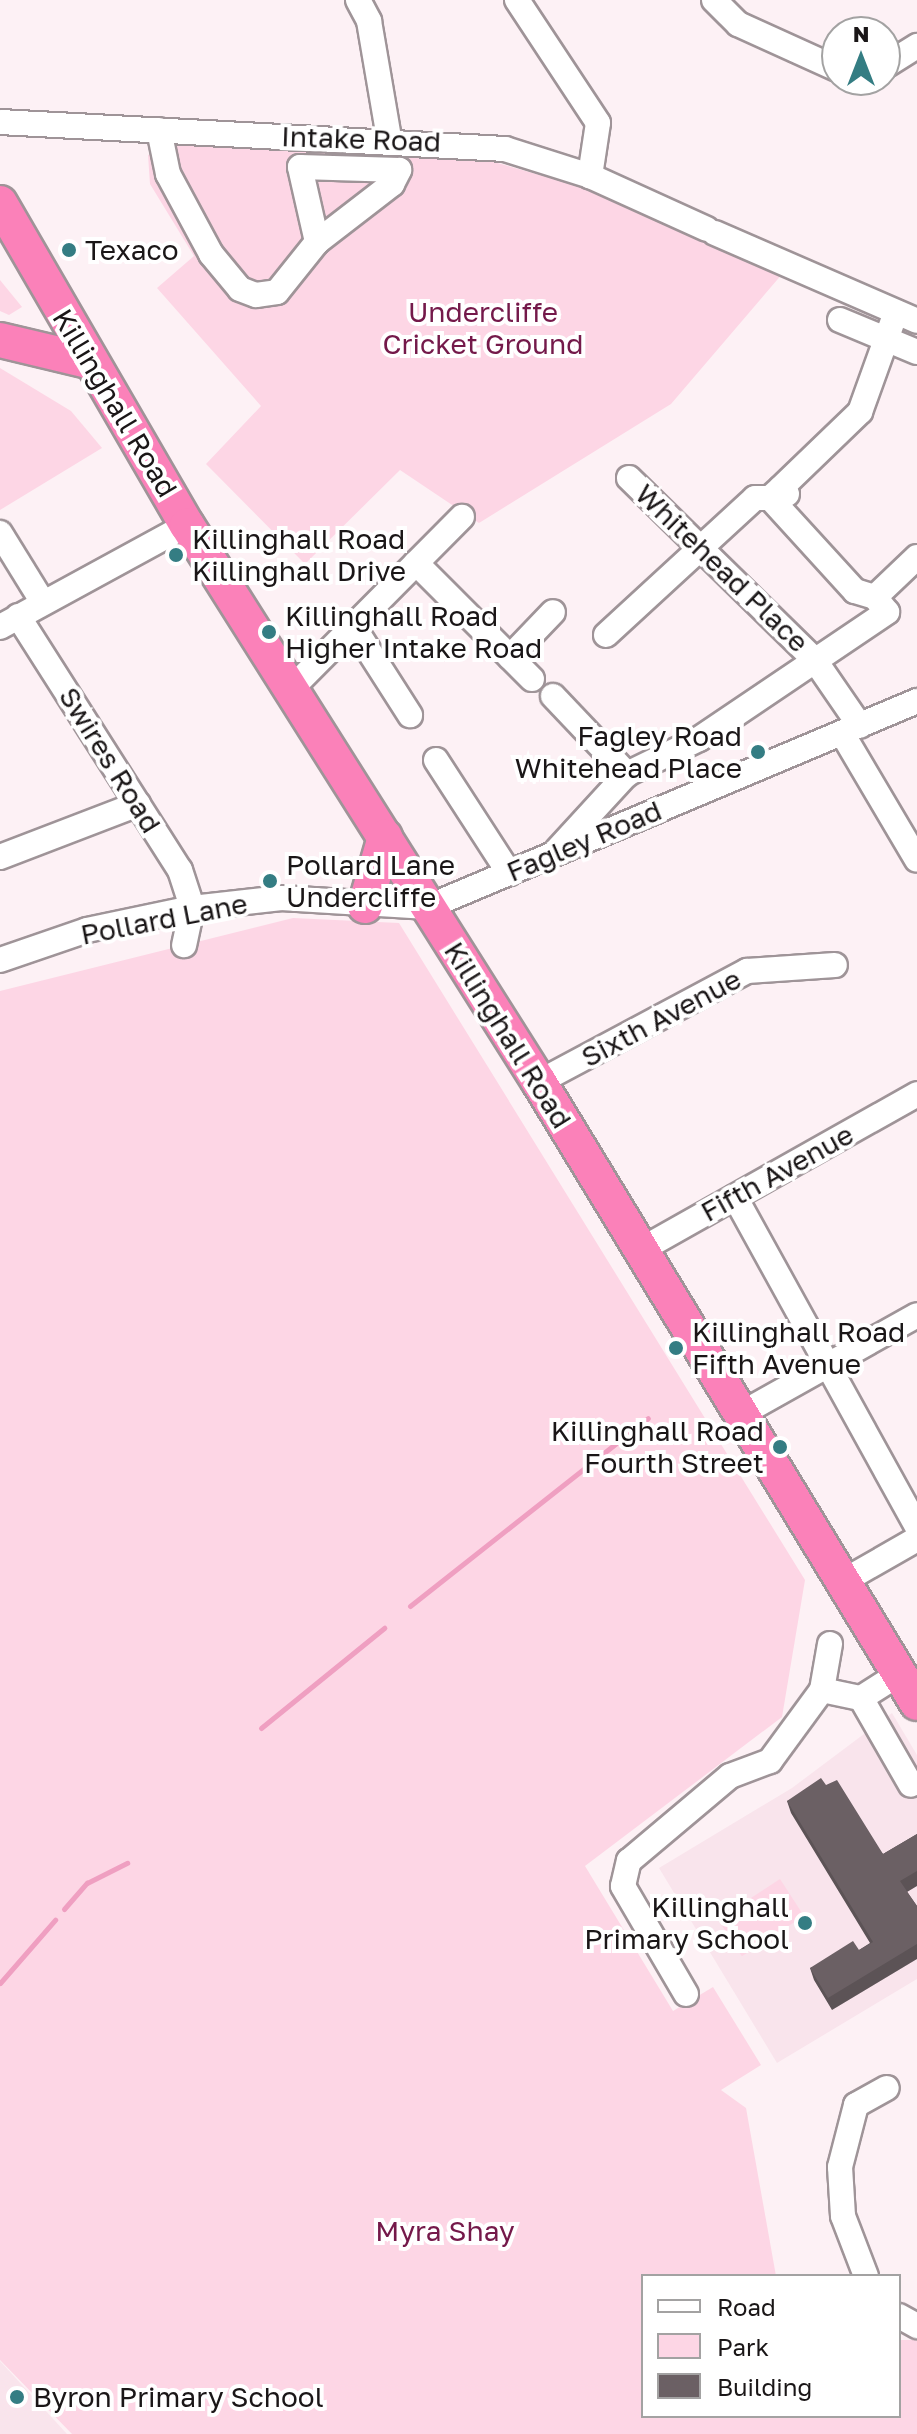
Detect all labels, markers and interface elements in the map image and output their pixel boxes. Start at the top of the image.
north arrow [821,16,901,96]
text: N [853,20,869,47]
street label: Intake Road [281,119,441,159]
place label: Texaco [85,233,179,267]
marker: Texaco [60,241,78,259]
park label: Undercliffe Cricket Ground [383,295,583,361]
street label: Killinghall Road [46,303,184,503]
street label: Whitehead Place [629,477,815,659]
place label: Killinghall Road Killinghall Drive [192,522,406,588]
marker: Killinghall Road Killinghall Drive [167,546,185,564]
place label: Killinghall Road Higher Intake Road [285,599,542,665]
marker: Killinghall Road Higher Intake Road [260,623,278,641]
street label: Swires Road [52,681,168,839]
place label: Fagley Road Whitehead Place [515,719,742,785]
marker: Fagley Road Whitehead Place [749,743,767,761]
street label: Fagley Road [502,793,666,889]
place label: Pollard Lane Undercliffe [286,848,455,914]
marker: Pollard Lane Undercliffe [261,872,279,890]
street label: Pollard Lane [78,886,250,952]
street label: Killinghall Road [437,936,579,1134]
street label: Sixth Avenue [576,962,746,1074]
street label: Fifth Avenue [695,1117,859,1229]
place label: Killinghall Road Fifth Avenue [692,1315,905,1381]
marker: Killinghall Road Fifth Avenue [667,1339,685,1357]
place label: Killinghall Road Fourth Street [551,1414,764,1480]
marker: Killinghall Road Fourth Street [771,1438,789,1456]
place label: Killinghall Primary School [584,1890,789,1956]
marker: Killinghall Primary School [796,1914,814,1932]
park label: Myra Shay [375,2214,515,2248]
legend [641,2274,901,2418]
text: Road [717,2292,776,2321]
text: Park [717,2332,769,2361]
text: Building [717,2372,812,2401]
place label: Byron Primary School [33,2380,324,2414]
marker: Byron Primary School [8,2388,26,2406]

